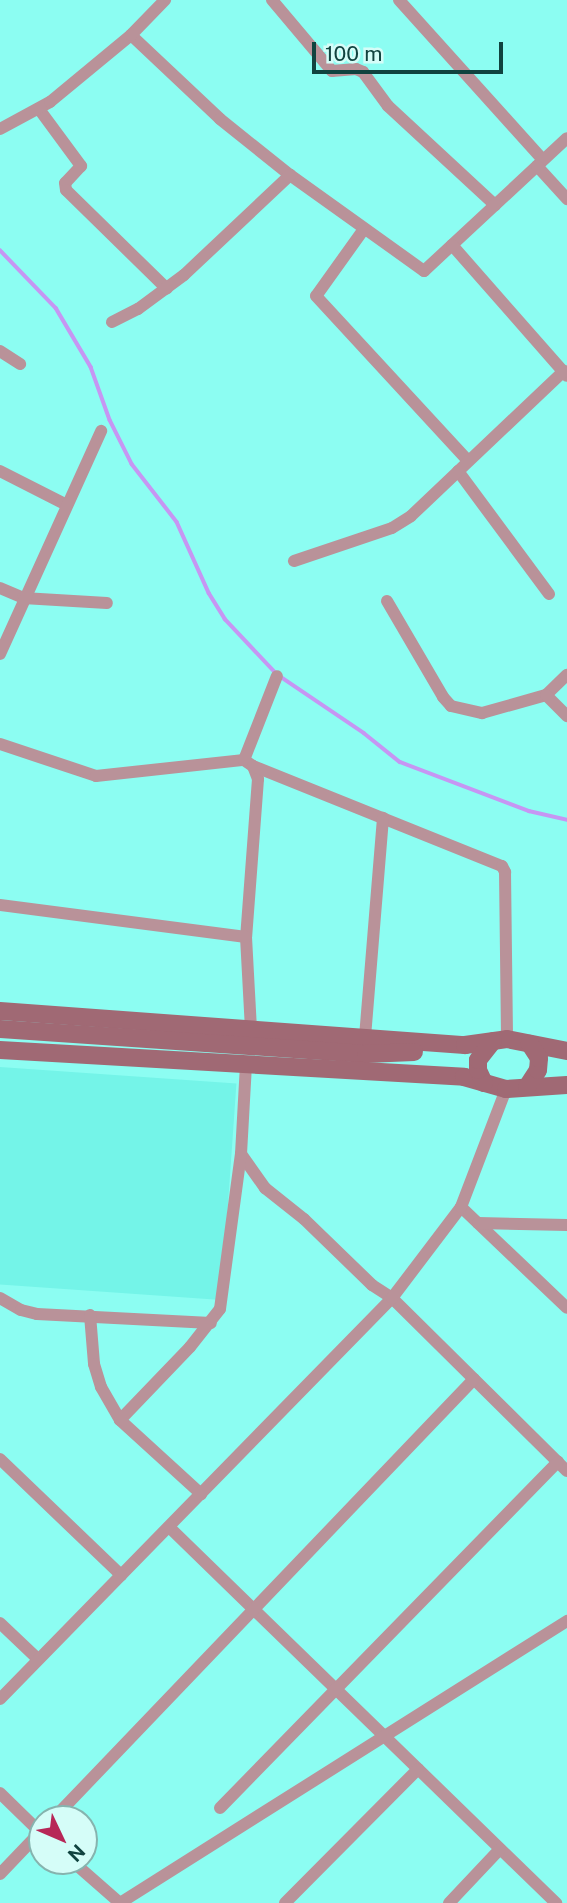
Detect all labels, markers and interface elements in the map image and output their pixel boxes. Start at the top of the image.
scale bar [315,28,506,72]
text: 100 m [325,41,382,66]
north arrow [28,1805,98,1875]
text: N [64,1840,90,1866]

